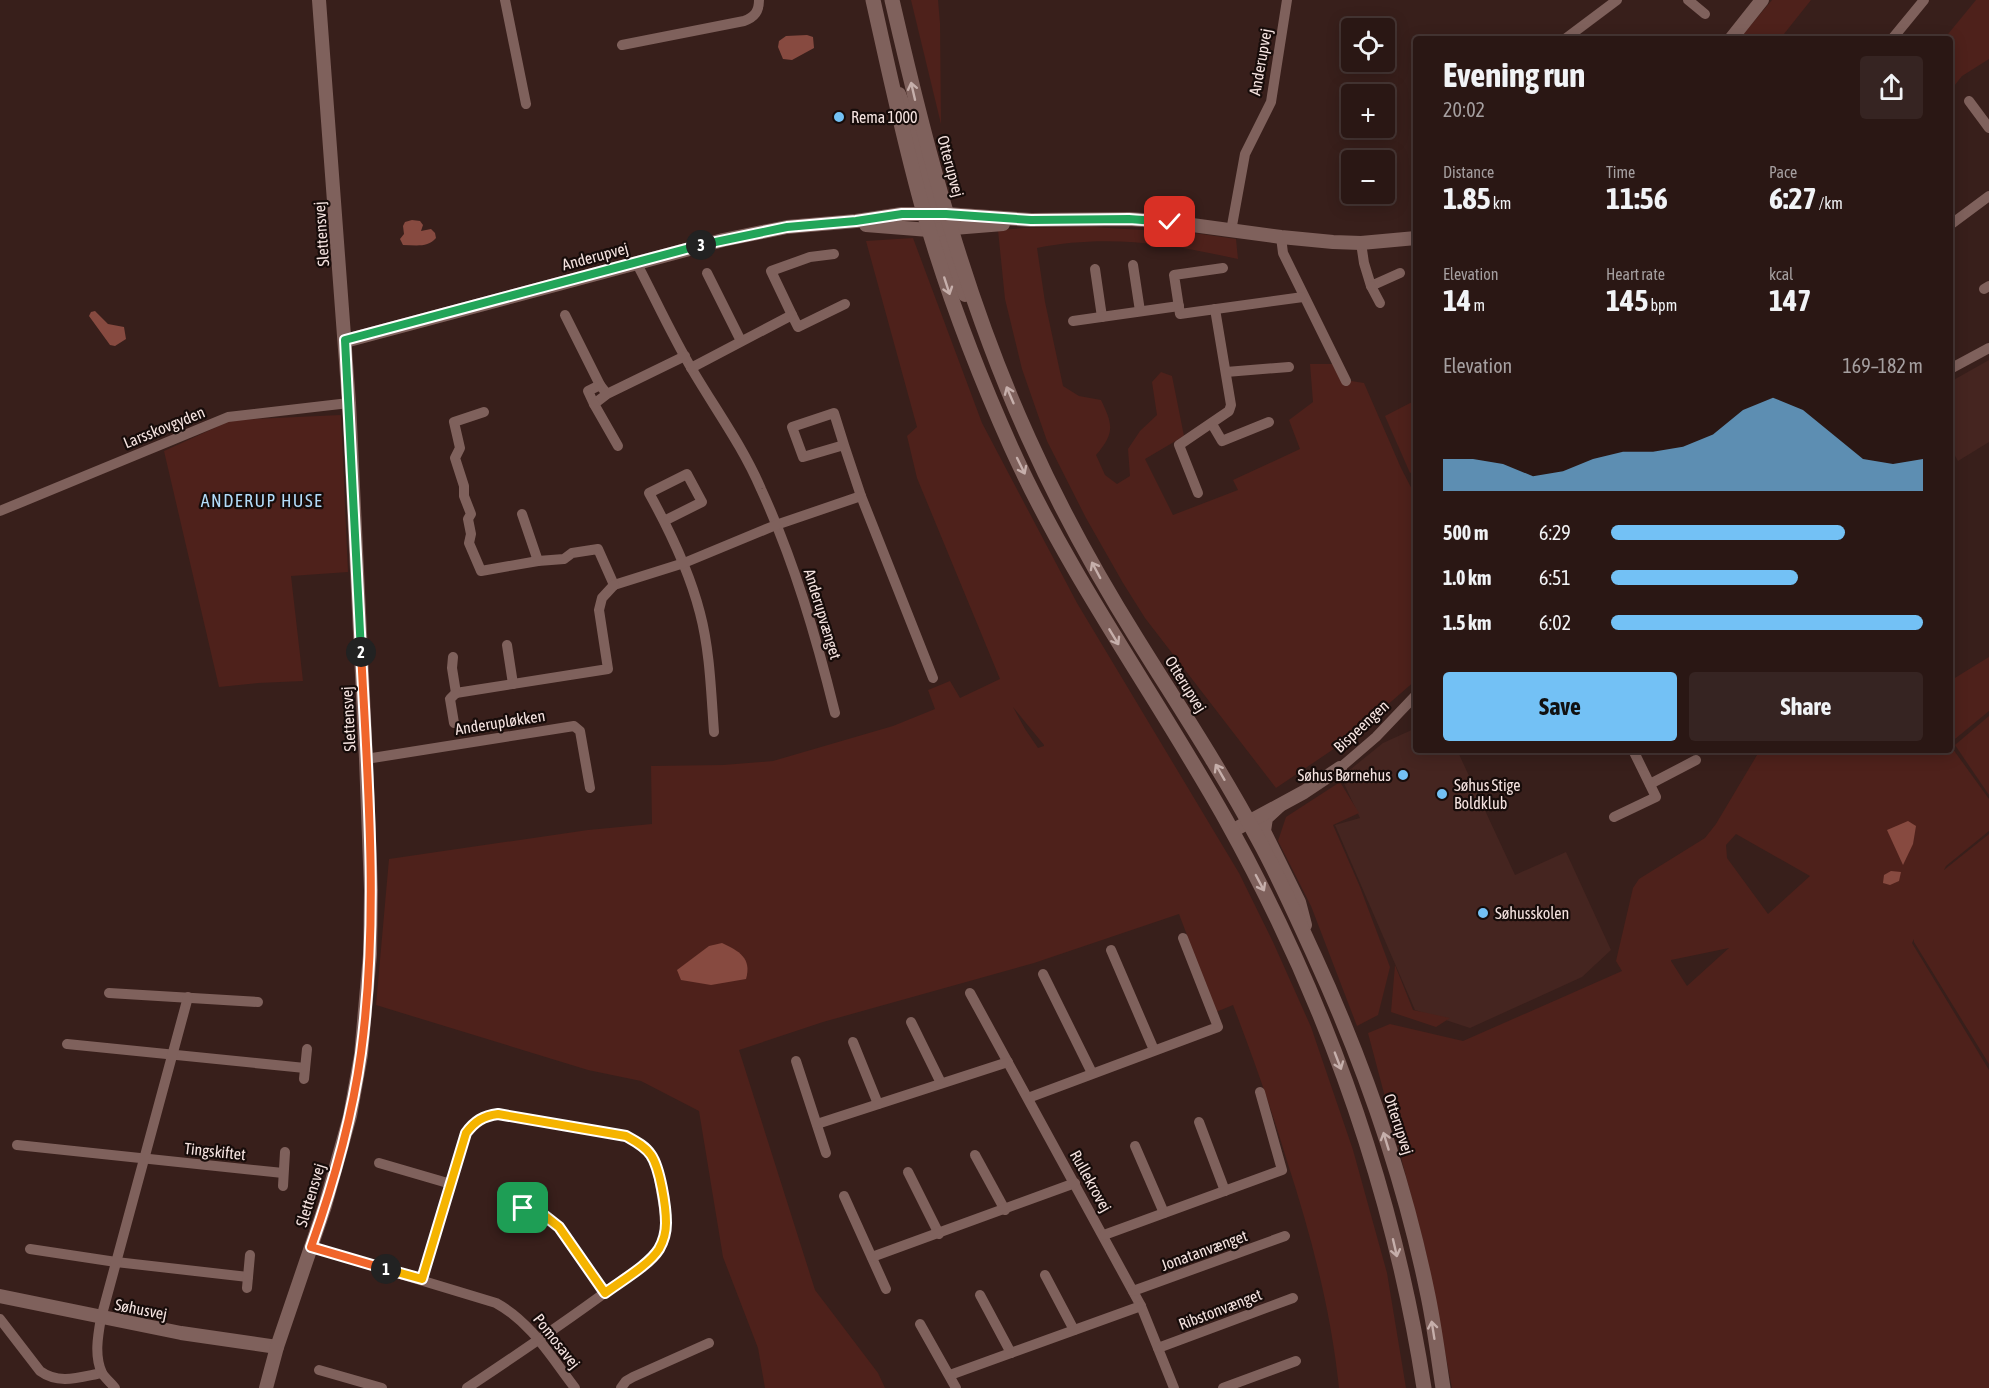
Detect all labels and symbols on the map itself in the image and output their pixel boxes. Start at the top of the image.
street label: Anderupvej [1245,27,1276,97]
one-way arrow [906,81,918,100]
place label: Rema 1000 [851,108,918,126]
marker: Rema 1000 [832,110,846,124]
street label: Otterupvej [933,133,968,199]
pin [1144,196,1195,247]
street label: Slettensvej [310,201,333,267]
pin: 3 [686,230,716,260]
street label: Anderupvej [560,239,630,274]
one-way arrow [942,276,953,295]
one-way arrow [1004,387,1015,405]
street label: Larsskovgyden [121,403,208,452]
one-way arrow [1015,457,1027,475]
district label: ANDERUP HUSE [201,490,323,511]
one-way arrow [1090,562,1102,579]
street label: Anderupvænget [800,567,845,662]
one-way arrow [1109,628,1121,645]
pin: 2 [346,637,376,667]
street label: Otterupvej [1161,653,1210,716]
street label: Slettensvej [337,686,360,752]
street label: Bispeengen [1330,696,1393,757]
street label: Anderupløkken [454,706,546,739]
one-way arrow [1214,764,1226,781]
place label: Søhus Børnehus [1297,766,1391,784]
marker: Søhus Børnehus [1396,768,1410,782]
place label: Søhus Stige Boldklub [1454,776,1520,812]
marker: Søhus Stige Boldklub [1435,787,1449,801]
one-way arrow [1254,874,1266,891]
place label: Søhusskolen [1495,904,1569,922]
marker: Søhusskolen [1476,906,1490,920]
one-way arrow [1334,1051,1345,1070]
street label: Otterupvej [1380,1091,1417,1157]
one-way arrow [1380,1132,1391,1151]
street label: Tingskiftet [183,1139,247,1164]
street label: Rullekrovej [1066,1147,1115,1216]
street label: Slettensvej [292,1161,329,1229]
pin [497,1182,548,1233]
street label: Jonatanvænget [1158,1226,1250,1275]
one-way arrow [1390,1238,1402,1257]
pin: 1 [371,1254,401,1284]
street label: Ribstonvænget [1176,1285,1265,1334]
street label: Søhusvej [113,1295,169,1324]
street label: Pomosavej [529,1310,584,1373]
one-way arrow [1428,1321,1439,1341]

